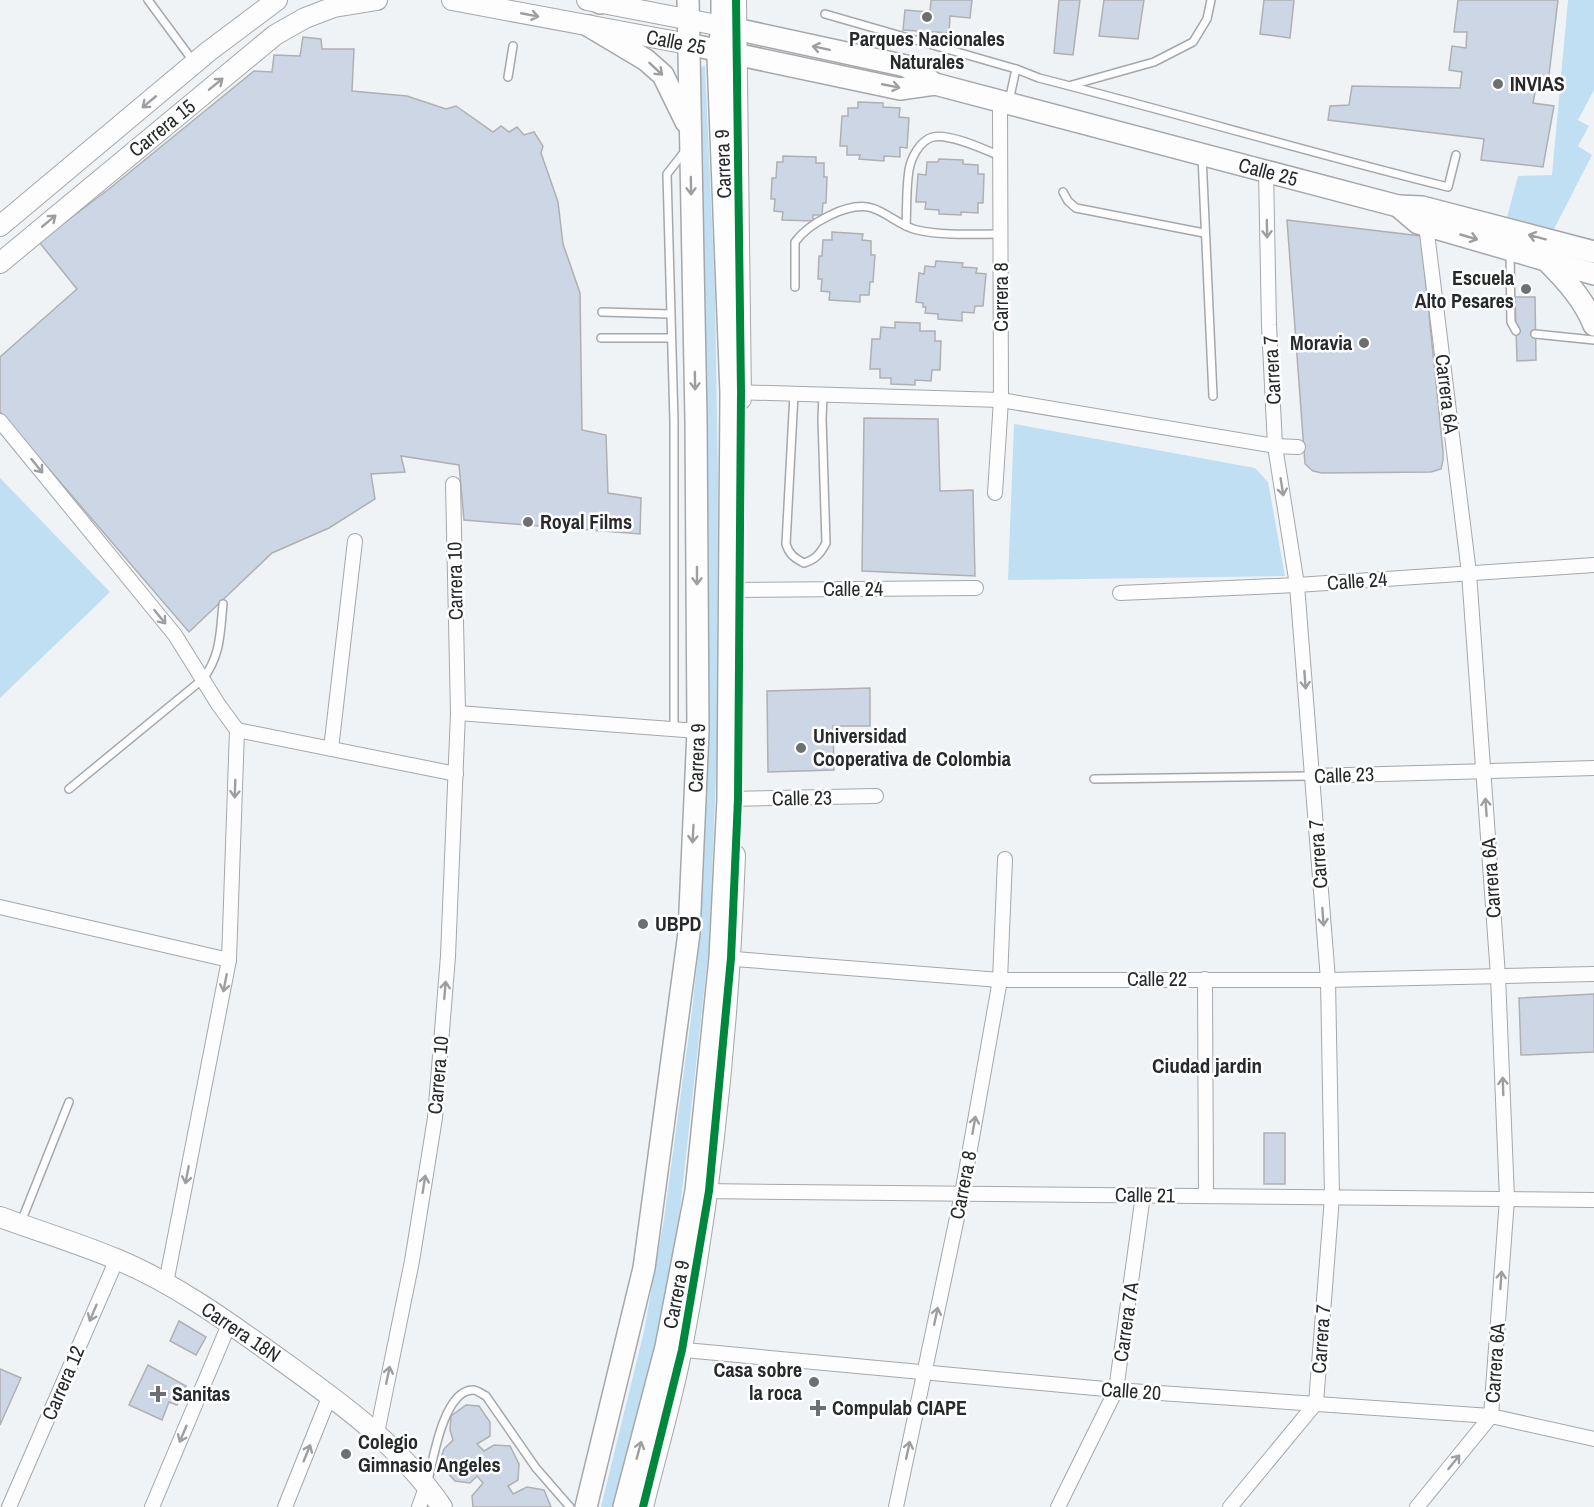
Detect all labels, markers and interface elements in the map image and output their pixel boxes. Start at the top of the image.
one-way arrow [520,10,539,21]
marker: Parques Nacionales Naturales [920,10,934,24]
street label: Calle 25 [644,23,708,61]
place label: Parques Nacionales Naturales [849,25,1005,75]
one-way arrow [811,41,830,53]
one-way arrow [648,62,663,76]
place label: INVIAS [1510,70,1565,97]
one-way arrow [208,77,224,90]
marker: INVIAS [1491,77,1505,91]
one-way arrow [881,81,900,93]
street label: Carrera 15 [123,92,201,163]
one-way arrow [141,95,157,108]
street label: Carrera 9 [708,129,737,199]
street label: Calle 25 [1236,151,1301,192]
one-way arrow [685,176,697,196]
one-way arrow [41,214,56,228]
one-way arrow [1262,219,1273,239]
one-way arrow [1528,231,1547,243]
one-way arrow [1459,232,1478,243]
street label: Carrera 8 [987,262,1014,332]
place label: Escuela Alto Pesares [1415,264,1514,314]
marker: Escuela Alto Pesares [1519,282,1533,296]
place label: Moravia [1290,329,1352,356]
street label: Carrera 7 [1256,335,1287,405]
marker: Moravia [1357,336,1371,350]
street label: Carrera 6A [1429,352,1466,435]
one-way arrow [689,371,701,391]
one-way arrow [30,458,43,474]
one-way arrow [1276,476,1287,496]
place label: Royal Films [540,508,632,535]
marker: Royal Films [521,515,535,529]
street label: Carrera 10 [440,542,469,620]
street label: Calle 24 [1326,565,1388,596]
one-way arrow [691,566,703,586]
street label: Calle 24 [823,575,883,602]
one-way arrow [154,609,167,625]
one-way arrow [1299,670,1310,690]
place label: Universidad Cooperativa de Colombia [813,722,1011,772]
street label: Carrera 9 [681,723,711,793]
marker: Universidad Cooperativa de Colombia [794,741,808,755]
street label: Calle 23 [1313,760,1375,789]
one-way arrow [230,778,241,798]
street label: Calle 23 [772,783,832,812]
one-way arrow [1480,798,1491,818]
street label: Carrera 7 [1302,819,1333,890]
one-way arrow [688,823,699,843]
street label: Carrera 6A [1474,837,1507,919]
one-way arrow [1318,906,1329,926]
place label: UBPD [655,910,702,937]
marker: UBPD [636,917,650,931]
street label: Calle 22 [1127,965,1187,992]
one-way arrow [219,973,230,993]
one-way arrow [440,980,451,1000]
street label: Carrera 10 [421,1035,454,1115]
district label: Ciudad jardin [1152,1051,1262,1080]
one-way arrow [1497,1076,1508,1096]
one-way arrow [969,1115,980,1135]
street label: Carrera 8 [943,1148,982,1221]
one-way arrow [181,1164,192,1184]
one-way arrow [419,1174,430,1194]
street label: Calle 21 [1115,1180,1175,1209]
street label: Carrera 9 [656,1258,695,1331]
one-way arrow [1496,1271,1507,1291]
street label: Carrera 7A [1107,1280,1144,1364]
street label: Carrera 18N [196,1295,286,1368]
one-way arrow [87,1303,99,1321]
street label: Carrera 7 [1305,1303,1336,1374]
one-way arrow [931,1307,943,1326]
street label: Carrera 6A [1478,1322,1511,1404]
street label: Carrera 12 [35,1341,90,1424]
place label: Casa sobre la roca [714,1356,802,1406]
one-way arrow [383,1366,394,1385]
marker: Casa sobre la roca [807,1375,821,1389]
street label: Calle 20 [1100,1375,1162,1406]
place label: Sanitas [172,1380,230,1407]
marker: Sanitas [149,1385,167,1403]
place label: Compulab CIAPE [832,1394,967,1421]
marker: Compulab CIAPE [809,1399,827,1417]
one-way arrow [176,1425,188,1443]
place label: Colegio Gimnasio Angeles [358,1428,501,1478]
one-way arrow [634,1441,645,1460]
one-way arrow [903,1441,914,1460]
one-way arrow [302,1444,313,1462]
marker: Colegio Gimnasio Angeles [339,1447,353,1461]
one-way arrow [1448,1454,1461,1470]

